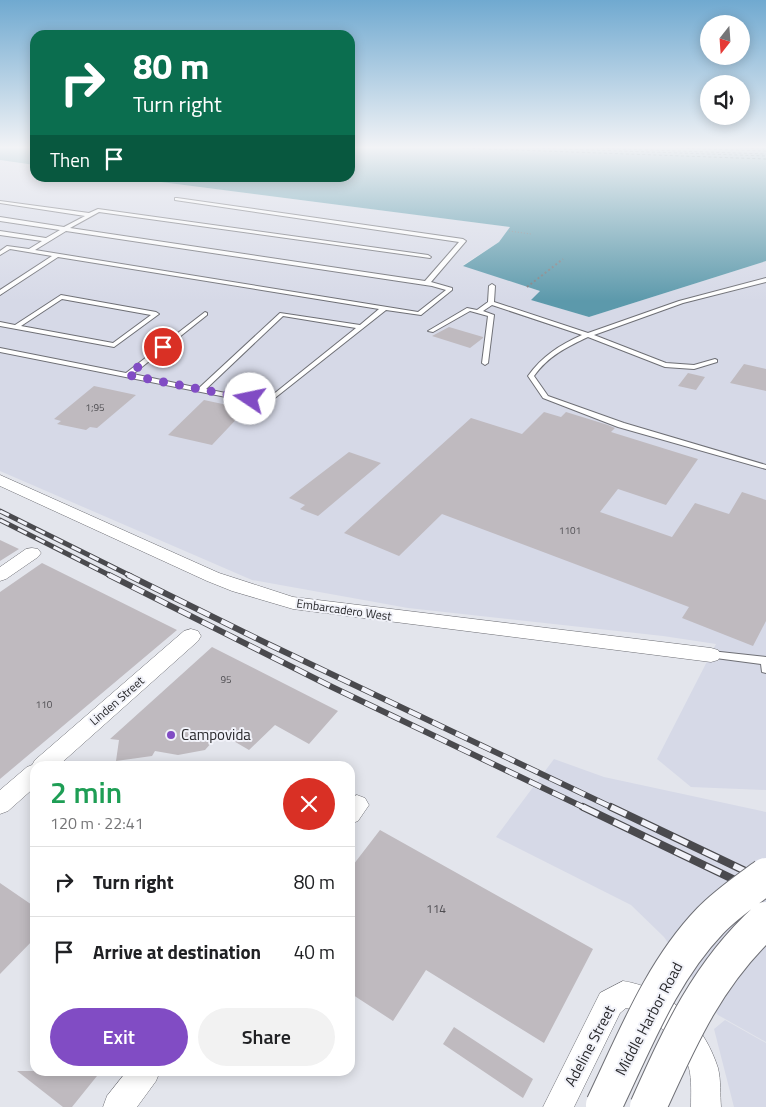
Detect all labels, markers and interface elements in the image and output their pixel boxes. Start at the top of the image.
north arrow [700,15,750,65]
map controls [700,15,750,125]
text: 80 m [133,39,209,93]
icon: right [50,50,115,115]
button: sound [700,75,750,125]
text: Turn right [133,87,222,121]
text: Then [50,145,90,174]
icon: arrive [100,145,128,173]
pin [142,326,184,368]
icon: arrive [149,333,177,361]
position arrow [223,372,275,424]
house number: 1;95 [85,400,105,415]
house number: 1101 [559,523,581,538]
street label: Embarcadero West [295,593,394,626]
street label: Linden Street [85,671,149,730]
house number: 95 [220,672,232,687]
house number: 110 [36,697,53,712]
place label: Campovida [181,723,251,746]
marker: Campovida [165,729,177,741]
text: 2 min [50,769,122,815]
button: close [283,778,335,830]
text: 120 m · 22:41 [50,811,144,835]
text: Turn right [93,867,174,896]
text: 80 m [294,867,335,896]
icon: right [50,868,78,896]
house number: 114 [426,899,446,918]
text: Arrive at destination [93,937,261,966]
text: 40 m [294,937,335,966]
icon: arrive [50,938,78,966]
street label: Middle Harbor Road [609,958,688,1080]
street label: Adeline Street [559,1001,621,1090]
button: Exit [50,1008,188,1066]
button: Share [198,1008,335,1066]

